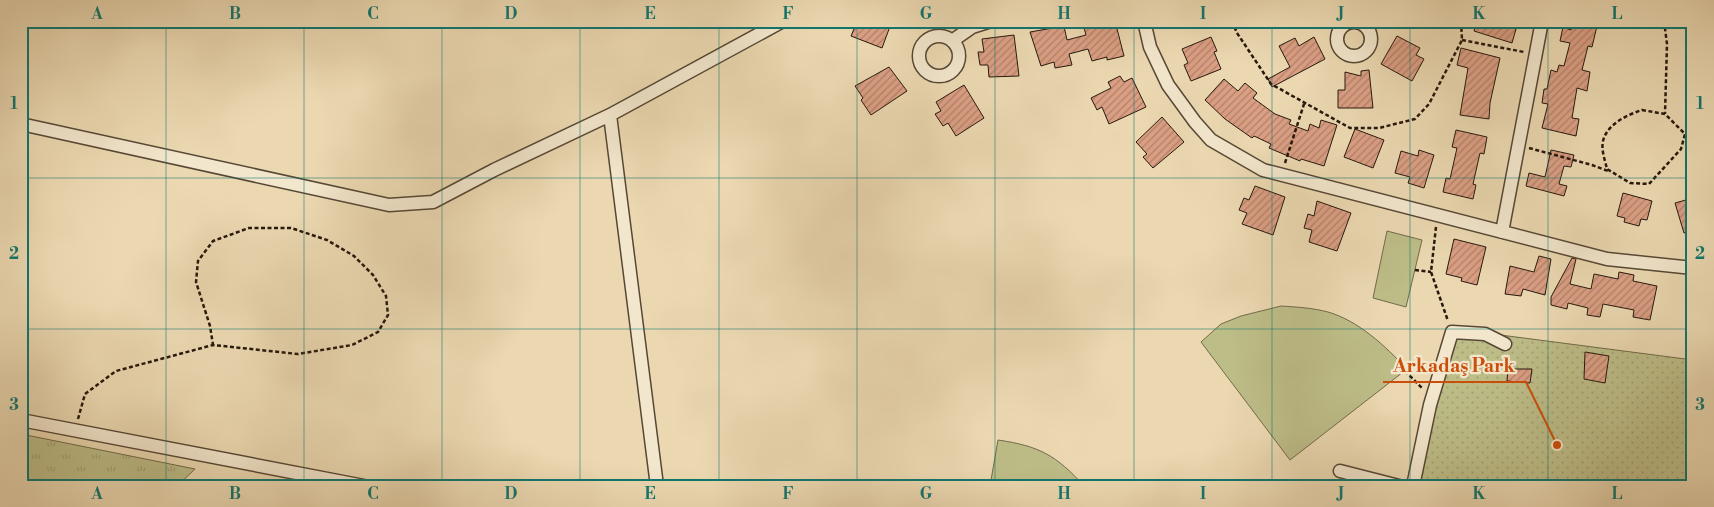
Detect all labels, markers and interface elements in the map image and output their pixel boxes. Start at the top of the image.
text: A [90,4,103,24]
text: B [229,4,241,24]
text: C [367,4,379,24]
text: D [505,4,518,24]
text: E [644,4,656,24]
text: F [782,4,794,24]
text: G [920,4,933,24]
text: H [1057,4,1071,24]
text: I [1200,4,1206,24]
text: J [1336,4,1344,24]
text: K [1473,4,1487,24]
text: L [1612,4,1623,24]
text: 1 [10,94,18,114]
text: 1 [1696,94,1704,114]
text: 2 [9,244,19,264]
text: 2 [1695,244,1705,264]
callout: Arkadaş Park [1383,348,1526,382]
text: Arkadaş Park [1392,354,1515,378]
text: 3 [9,395,19,415]
text: 3 [1695,395,1705,415]
text: A [90,484,103,504]
text: B [229,484,241,504]
text: C [367,484,379,504]
text: D [505,484,518,504]
text: E [644,484,656,504]
text: F [782,484,794,504]
text: G [920,484,933,504]
text: H [1057,484,1071,504]
text: I [1200,484,1206,504]
text: J [1336,484,1344,504]
text: K [1473,484,1487,504]
text: L [1612,484,1623,504]

